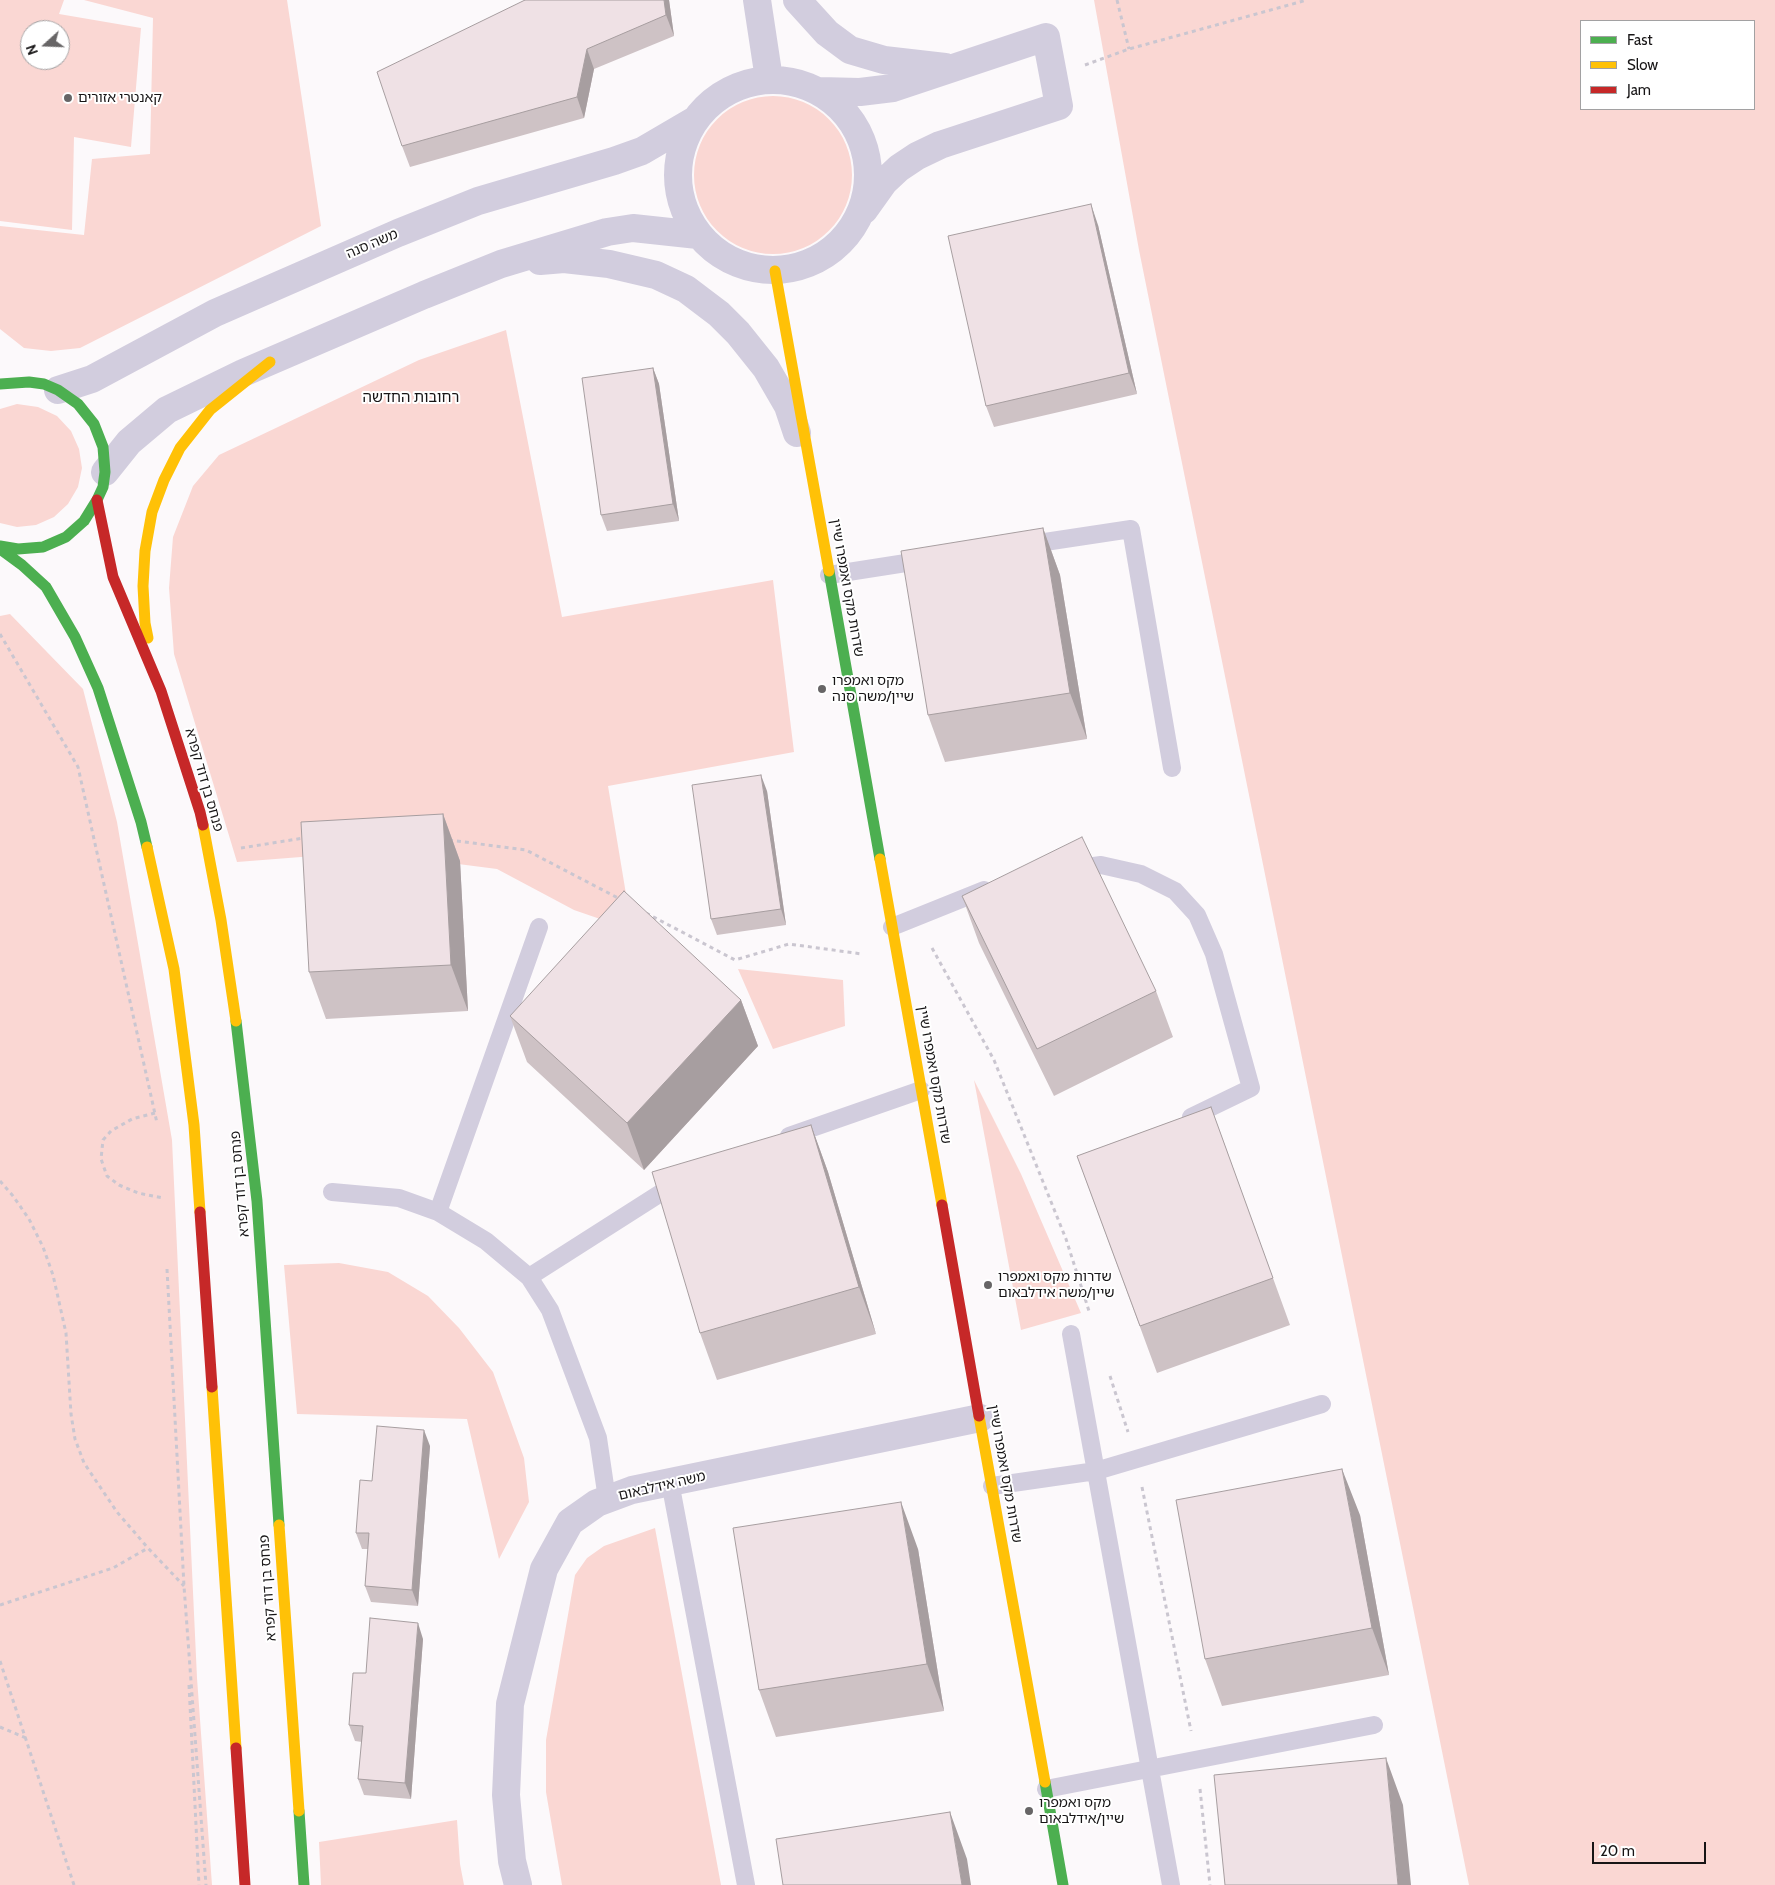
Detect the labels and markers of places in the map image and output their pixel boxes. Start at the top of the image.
place label: קאנטרי אזורים [78,90,162,106]
marker: קאנטרי אזורים [62,92,74,104]
place label: מקס ואמפרו שיין/משה סנה [832,673,914,706]
marker: מקס ואמפרו שיין/משה סנה [816,683,828,695]
place label: שדרות מקס ואמפרו שיין/משה אידלבאום [998,1269,1115,1302]
marker: שדרות מקס ואמפרו שיין/משה אידלבאום [982,1279,994,1291]
place label: מקס ואמפרו שיין/אידלבאום [1039,1795,1124,1828]
marker: מקס ואמפרו שיין/אידלבאום [1023,1805,1035,1817]

